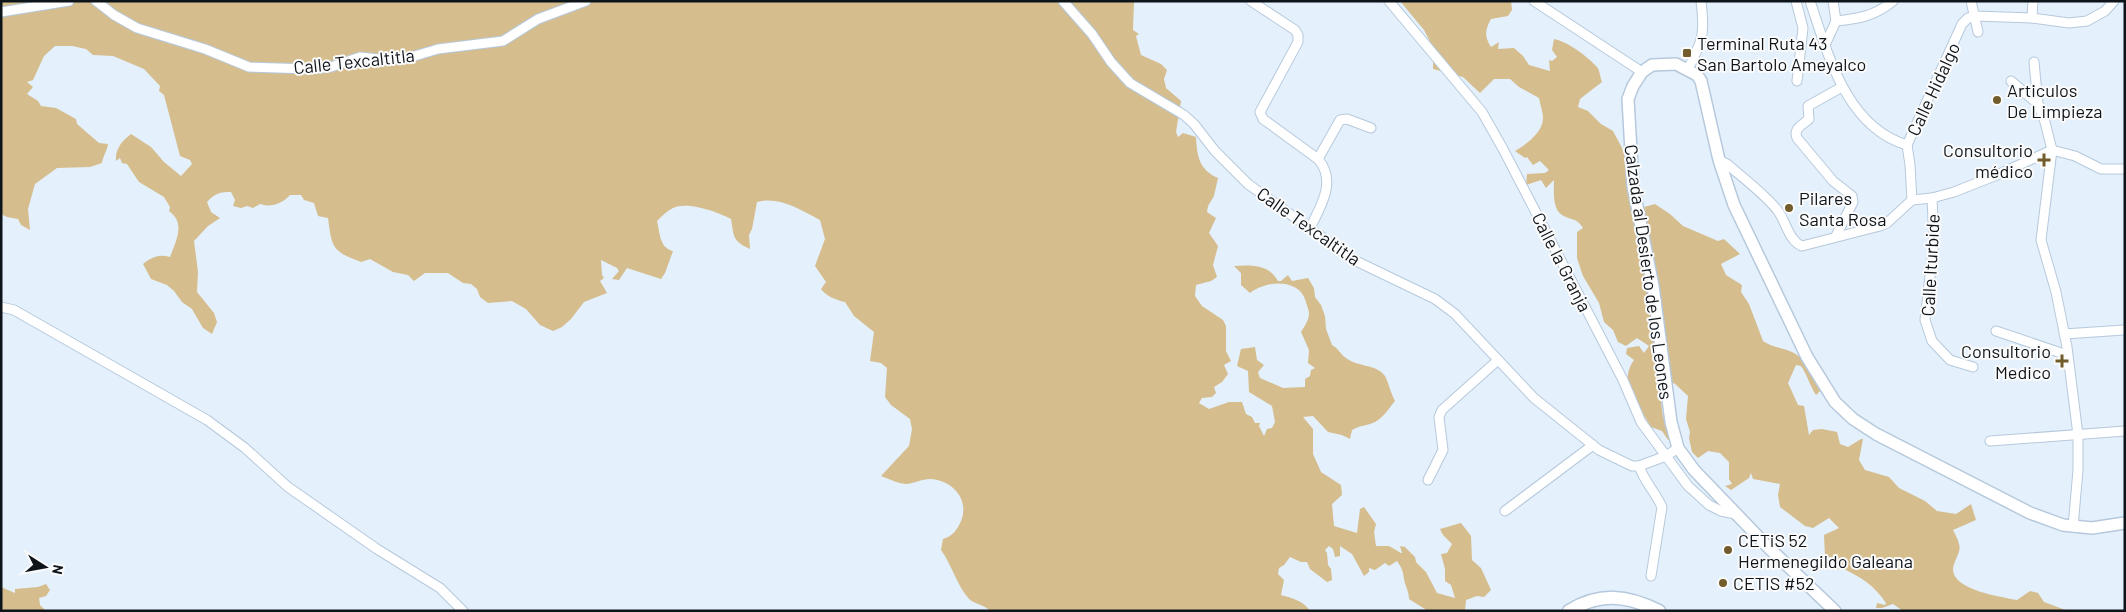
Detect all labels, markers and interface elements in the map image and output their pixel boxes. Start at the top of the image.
place label: Terminal Ruta 43 San Bartolo Ameyalco [1697,32,1866,75]
street label: Calle Hidalgo [1902,39,1964,139]
street label: Calle Texcaltitla [292,44,416,78]
marker: Terminal Ruta 43 San Bartolo Ameyalco [1681,47,1693,59]
place label: Articulos De Limpieza [2007,79,2102,122]
marker: Articulos De Limpieza [1991,94,2003,106]
place label: Consultorio médico [1943,139,2033,182]
street label: Calzada al Desierto de los Leones [1620,143,1678,401]
marker: Consultorio médico [2037,153,2051,167]
street label: Calle Texcaltitla [1253,182,1365,270]
place label: Pilares Santa Rosa [1799,187,1886,230]
marker: Pilares Santa Rosa [1783,202,1795,214]
street label: Calle la Granja [1528,209,1596,315]
street label: Calle Iturbide [1916,213,1944,317]
place label: Consultorio Medico [1961,340,2051,383]
marker: Consultorio Medico [2055,354,2069,368]
place label: CETiS 52 Hermenegildo Galeana [1738,529,1913,572]
north arrow [20,542,70,592]
marker: CETiS 52 Hermenegildo Galeana [1722,544,1734,556]
text: N [49,563,67,576]
place label: CETIS #52 [1733,572,1815,594]
marker: CETIS #52 [1717,577,1729,589]

